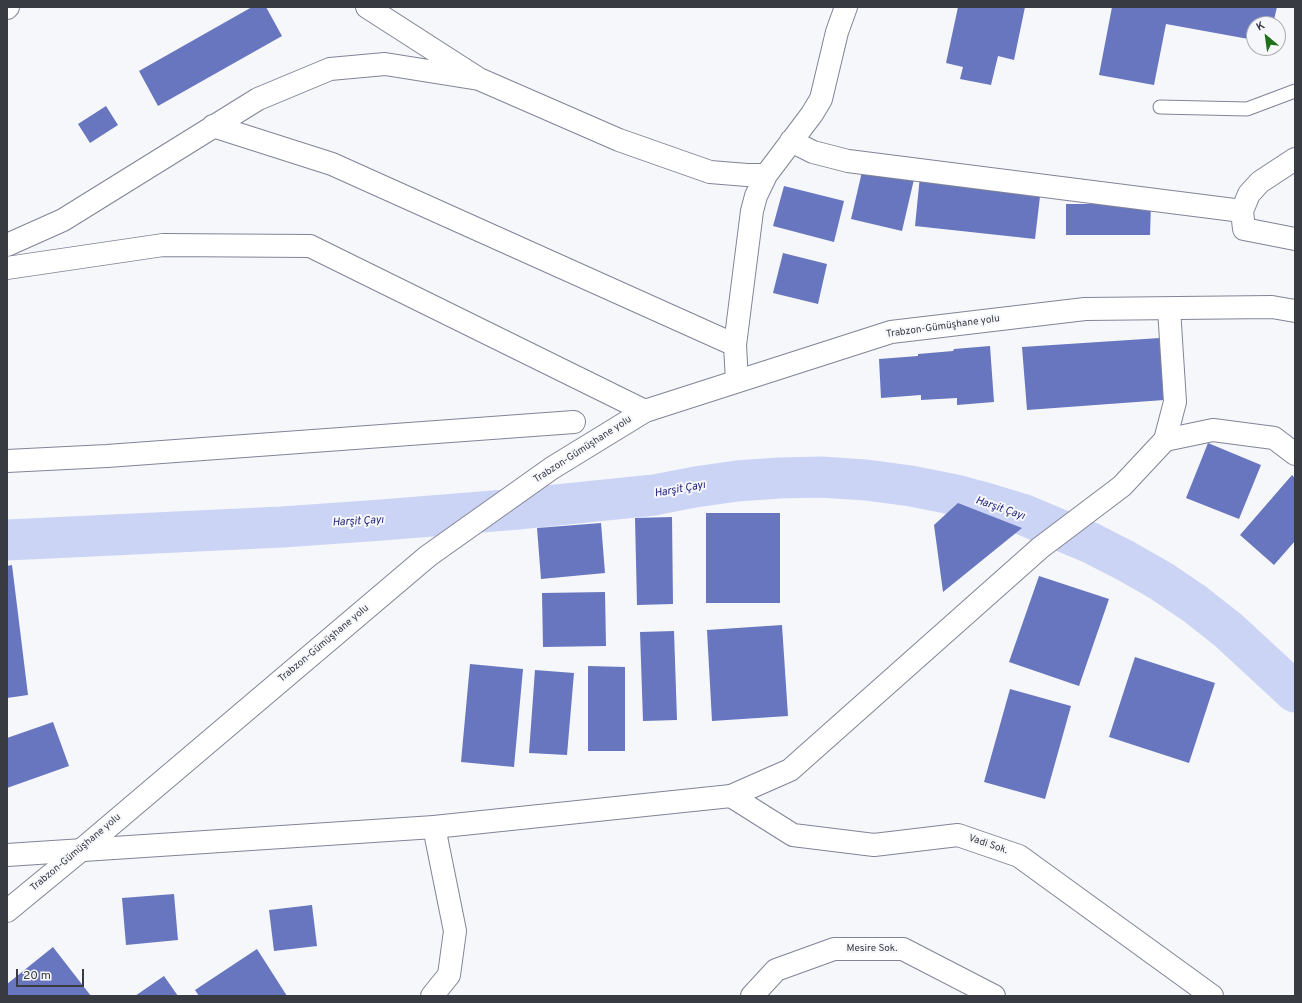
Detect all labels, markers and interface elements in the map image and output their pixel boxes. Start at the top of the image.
north arrow [1246,16,1286,56]
text: K [1254,18,1267,34]
street label: Trabzon-Gümüşhane yolu [885,313,1001,341]
street label: Trabzon-Gümüşhane yolu [532,414,634,486]
water label: Harşit Çayı [654,479,706,501]
water label: Harşit Çayı [974,494,1026,524]
water label: Harşit Çayı [332,514,384,530]
street label: Trabzon-Gümüşhane yolu [276,603,372,685]
street label: Trabzon-Gümüşhane yolu [28,812,124,894]
street label: Vadi Sok. [967,833,1009,857]
street label: Mesire Sok. [847,943,897,955]
scale bar [18,961,86,987]
text: 20 m [23,968,51,984]

